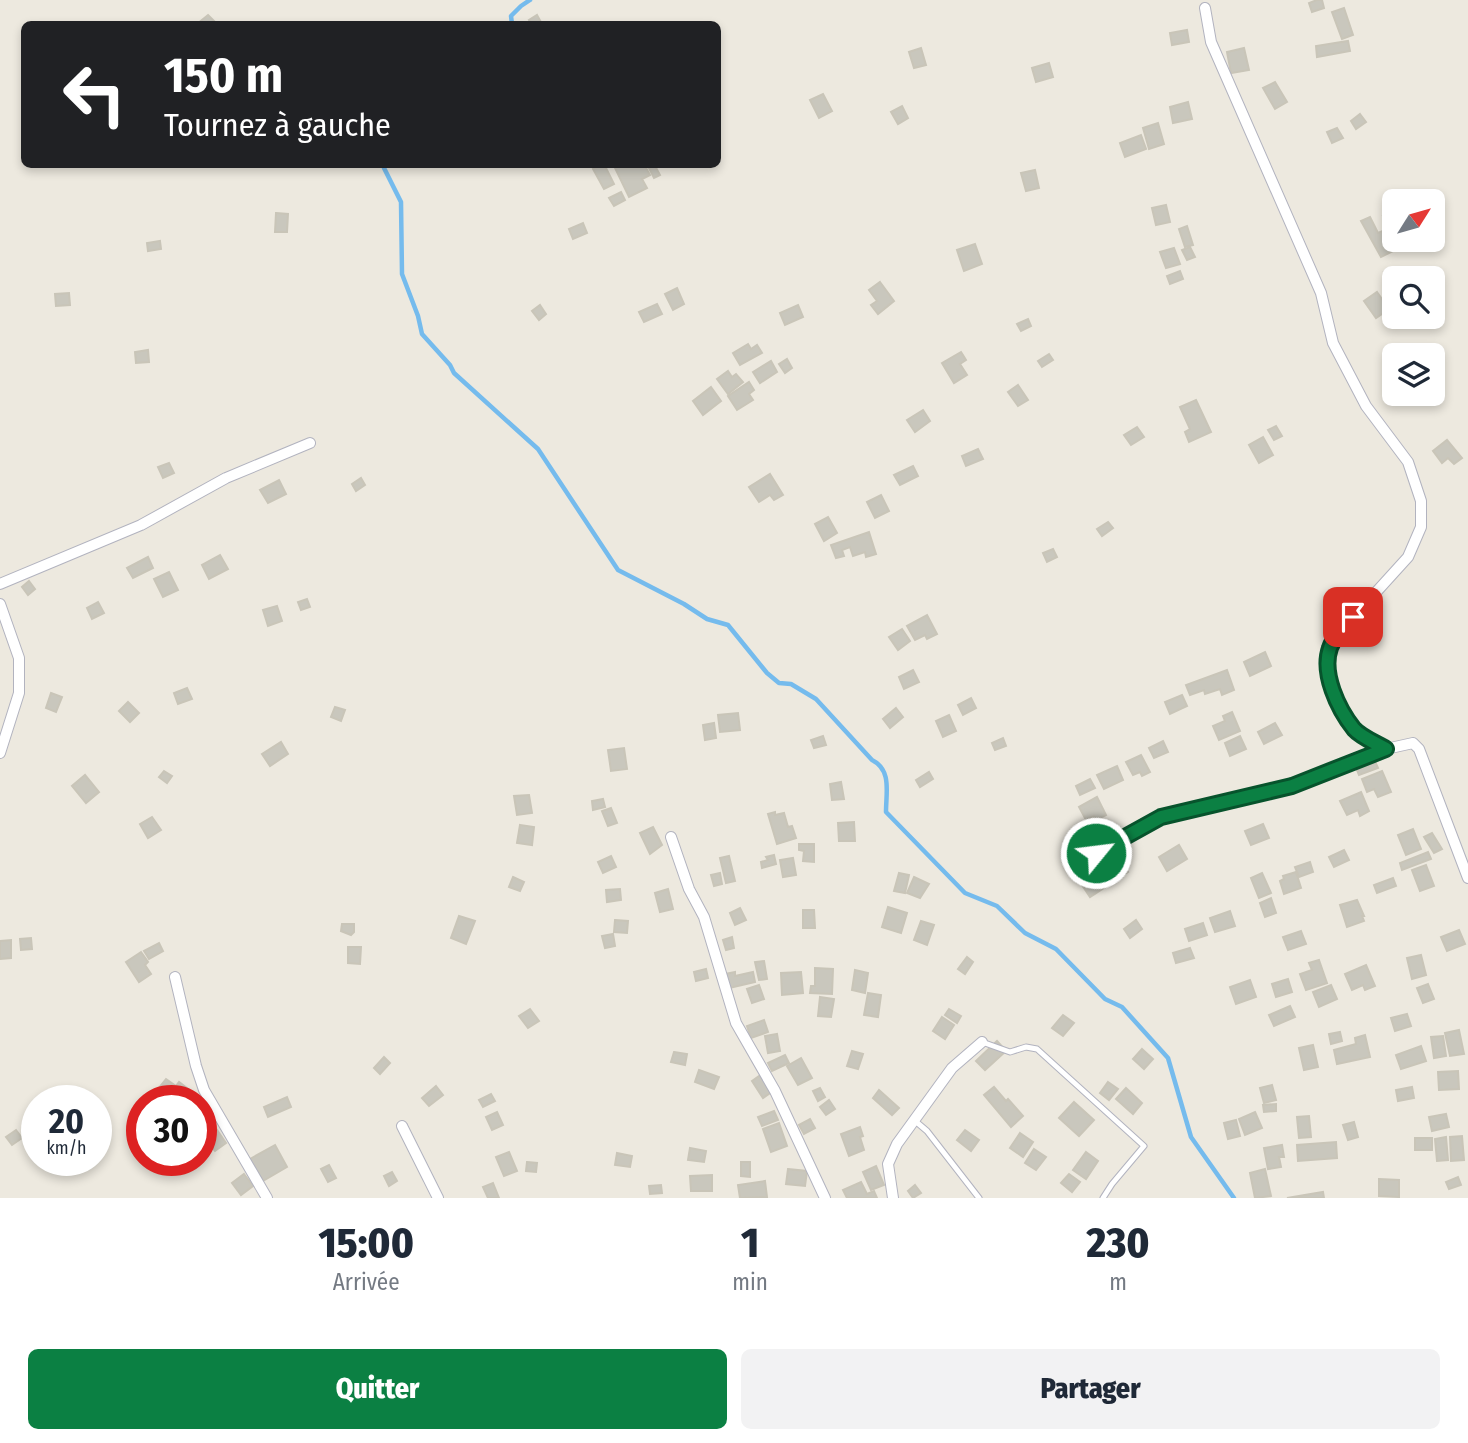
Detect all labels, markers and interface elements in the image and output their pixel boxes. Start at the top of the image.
text: 150 m [164,46,283,105]
icon: left [49,49,140,140]
text: Tournez à gauche [164,106,391,144]
north arrow [1382,189,1446,252]
map controls [1382,189,1445,406]
button: search [1382,266,1445,329]
button: layers [1382,343,1445,406]
pin [1323,587,1383,647]
icon: arrive [1334,598,1372,636]
position arrow [1059,816,1133,890]
speed limit sign: 30 [126,1085,217,1176]
text: 20 [49,1100,84,1142]
text: km/h [46,1137,87,1159]
text: 15:00 [318,1218,414,1268]
text: 1 [741,1218,759,1268]
text: 230 [1086,1218,1150,1268]
text: Arrivée [333,1268,400,1296]
text: min [732,1268,768,1296]
text: m [1109,1268,1127,1296]
button: Quitter [28,1349,727,1429]
button: Partager [741,1349,1440,1429]

